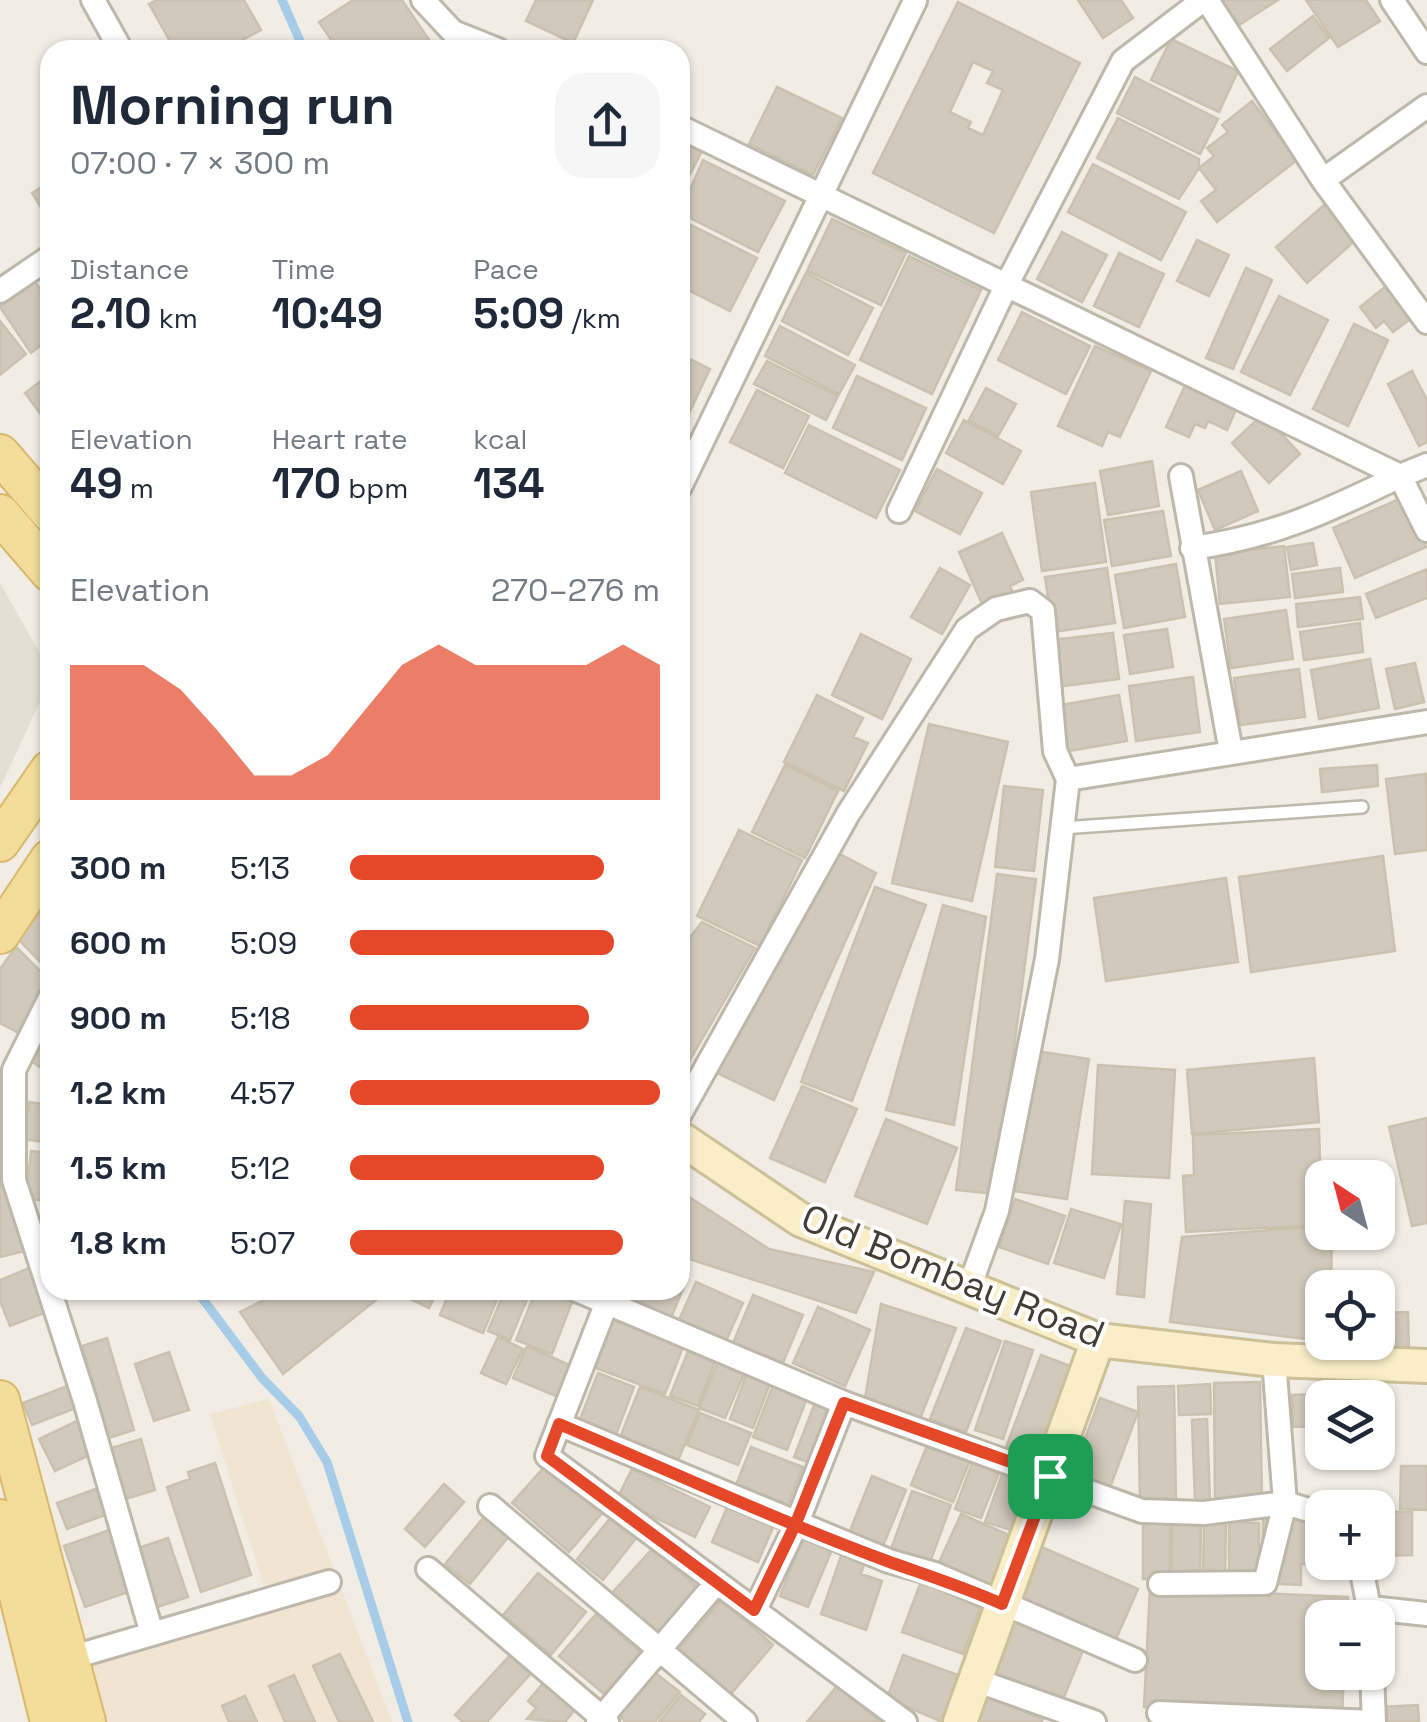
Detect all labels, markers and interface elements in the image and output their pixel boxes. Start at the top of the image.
text: Morning run [70,70,395,140]
button: share [555,73,660,178]
text: 07:00 · 7 × 300 m [70,143,330,183]
text: Distance [70,251,189,287]
text: Time [272,251,335,287]
text: Pace [473,251,539,287]
text: 2.10 [70,287,151,340]
text: 10:49 [272,287,383,340]
text: 5:09 [473,287,564,340]
text: km [151,300,198,336]
text: /km [564,300,621,336]
text: Elevation [70,421,193,457]
text: Heart rate [272,421,408,457]
text: kcal [473,421,527,457]
text: 49 [70,457,123,510]
text: 170 [272,457,341,510]
text: 134 [473,457,545,510]
text: m [123,470,154,506]
text: bpm [341,470,408,506]
text: Elevation [70,570,210,610]
text: 270–276 m [491,570,660,610]
text: 300 m [70,848,166,888]
text: 5:13 [230,848,290,888]
text: 600 m [70,923,167,963]
text: 5:09 [230,923,297,963]
text: 900 m [70,998,167,1038]
text: 5:18 [230,998,291,1038]
text: 1.2 km [70,1073,167,1113]
text: 4:57 [230,1073,295,1113]
text: 1.5 km [70,1148,167,1188]
text: 5:12 [230,1148,290,1188]
north arrow [1305,1160,1395,1250]
map controls [1305,1160,1395,1690]
street label: Old Bombay Road [795,1193,1111,1359]
text: 1.8 km [70,1223,167,1263]
text: 5:07 [230,1223,295,1263]
button: locate [1305,1270,1395,1360]
button: layers [1305,1380,1395,1470]
pin [1008,1434,1093,1519]
icon: arrive [1023,1449,1078,1504]
button: + [1305,1490,1395,1580]
button: − [1305,1600,1395,1690]

